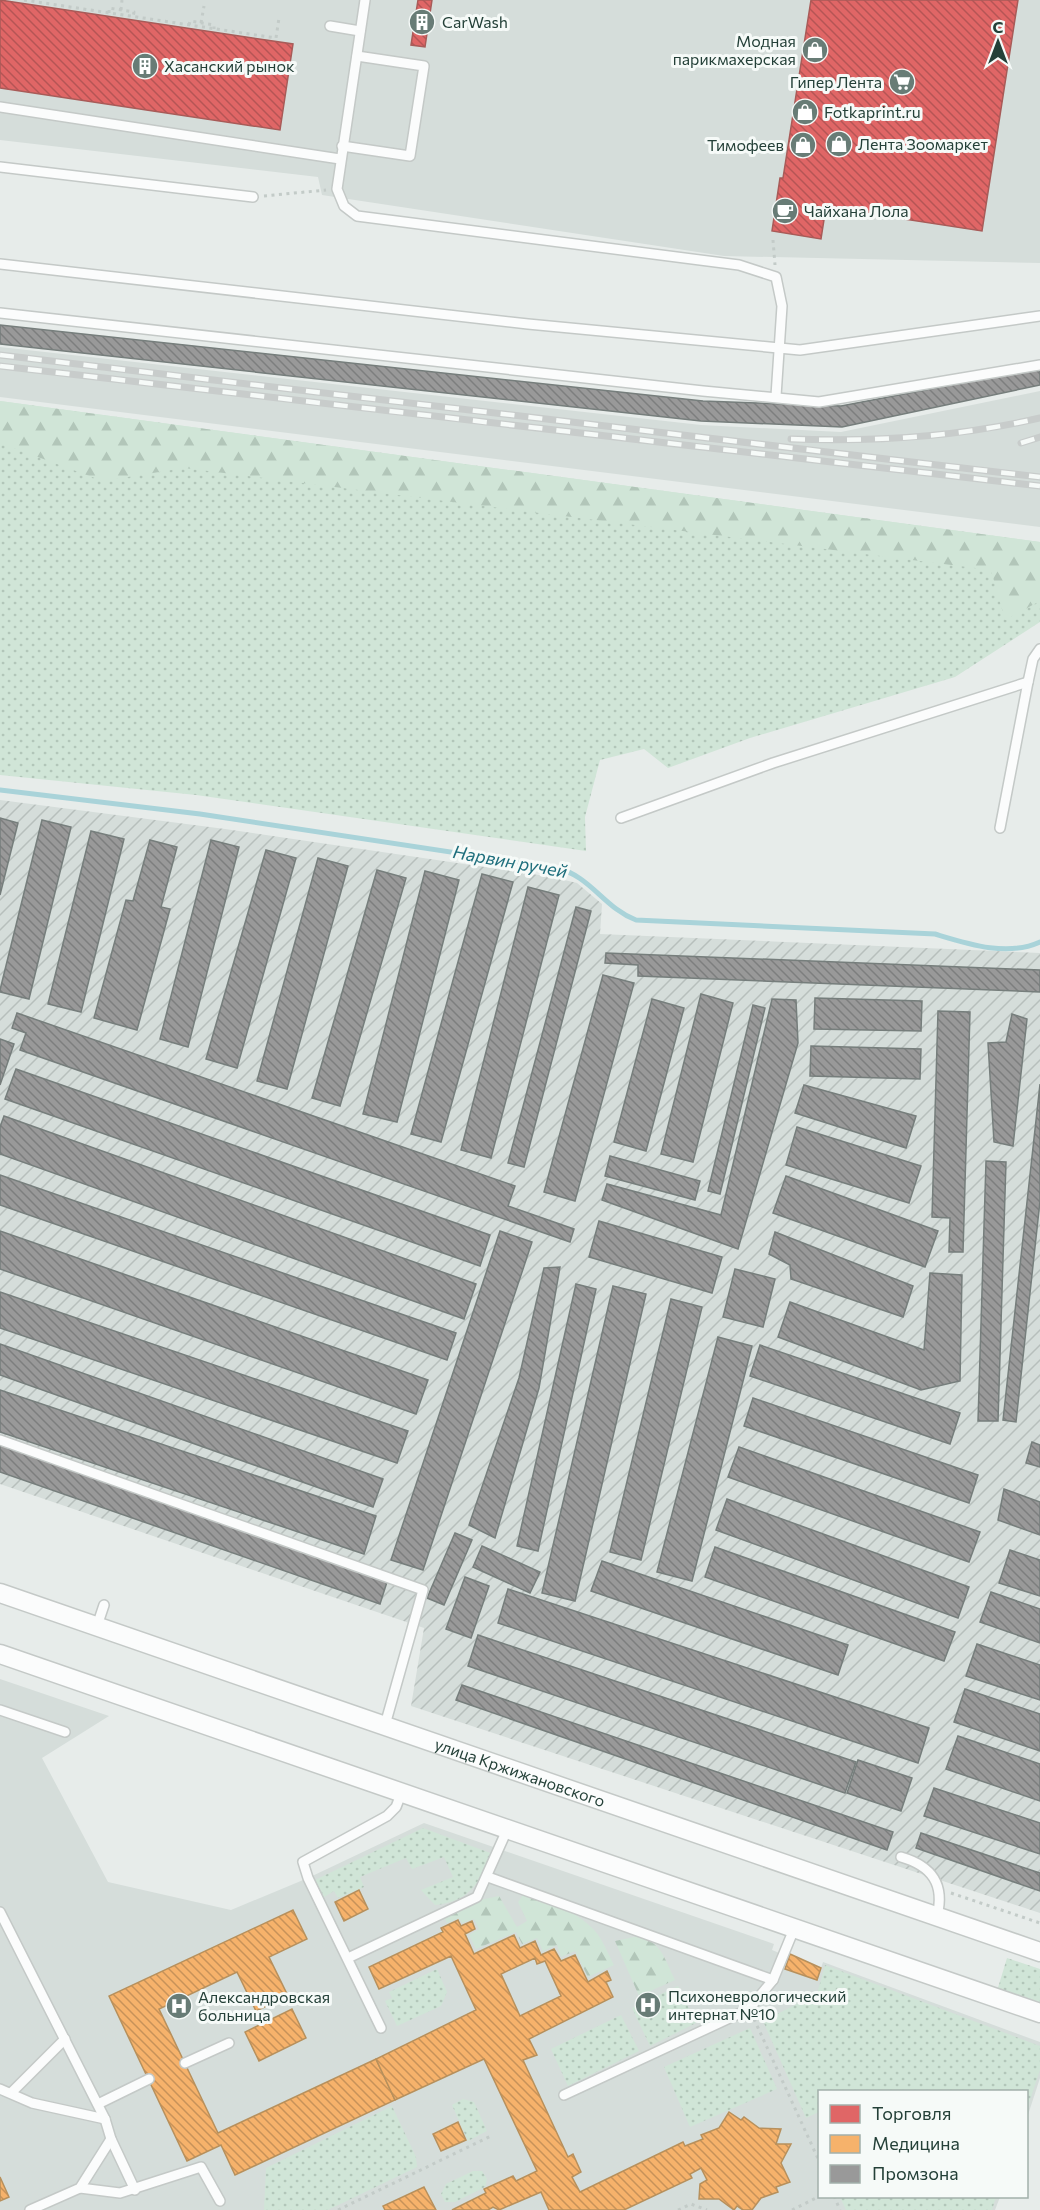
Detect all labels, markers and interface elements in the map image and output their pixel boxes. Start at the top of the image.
building icon: CarWash [407,7,437,37]
place label: CarWash [442,12,508,31]
north arrow [968,12,1028,72]
text: С [993,17,1004,36]
place label: Модная парикмахерская [673,31,796,68]
shop icon: Модная парикмахерская [800,35,830,65]
building icon: Хасанский рынок [130,51,160,81]
place label: Хасанский рынок [164,56,295,75]
supermarket icon: Гипер Лента [887,67,917,97]
place label: Гипер Лента [790,72,882,91]
shop icon: Fotkaprint.ru [790,97,820,127]
place label: Fotkaprint.ru [824,102,921,121]
shop icon: Лента Зоомаркет [824,129,854,159]
shop icon: Тимофеев [788,130,818,160]
place label: Лента Зоомаркет [858,134,988,153]
place label: Тимофеев [707,135,784,154]
cafe icon: Чайхана Лола [770,196,800,226]
place label: Чайхана Лола [804,201,909,220]
water label: Нарвин ручей [451,840,570,882]
street label: улица Кржижановского [432,1734,608,1810]
place label: Психоневрологический интернат №10 [668,1986,846,2023]
place label: Александровская больница [198,1987,330,2024]
hospital icon: Психоневрологический интернат №10 [633,1990,663,2020]
hospital icon: Александровская больница [164,1991,194,2021]
legend [818,2090,1028,2198]
text: Торговля [872,2102,951,2124]
text: Медицина [872,2132,960,2154]
text: Промзона [872,2162,959,2184]

